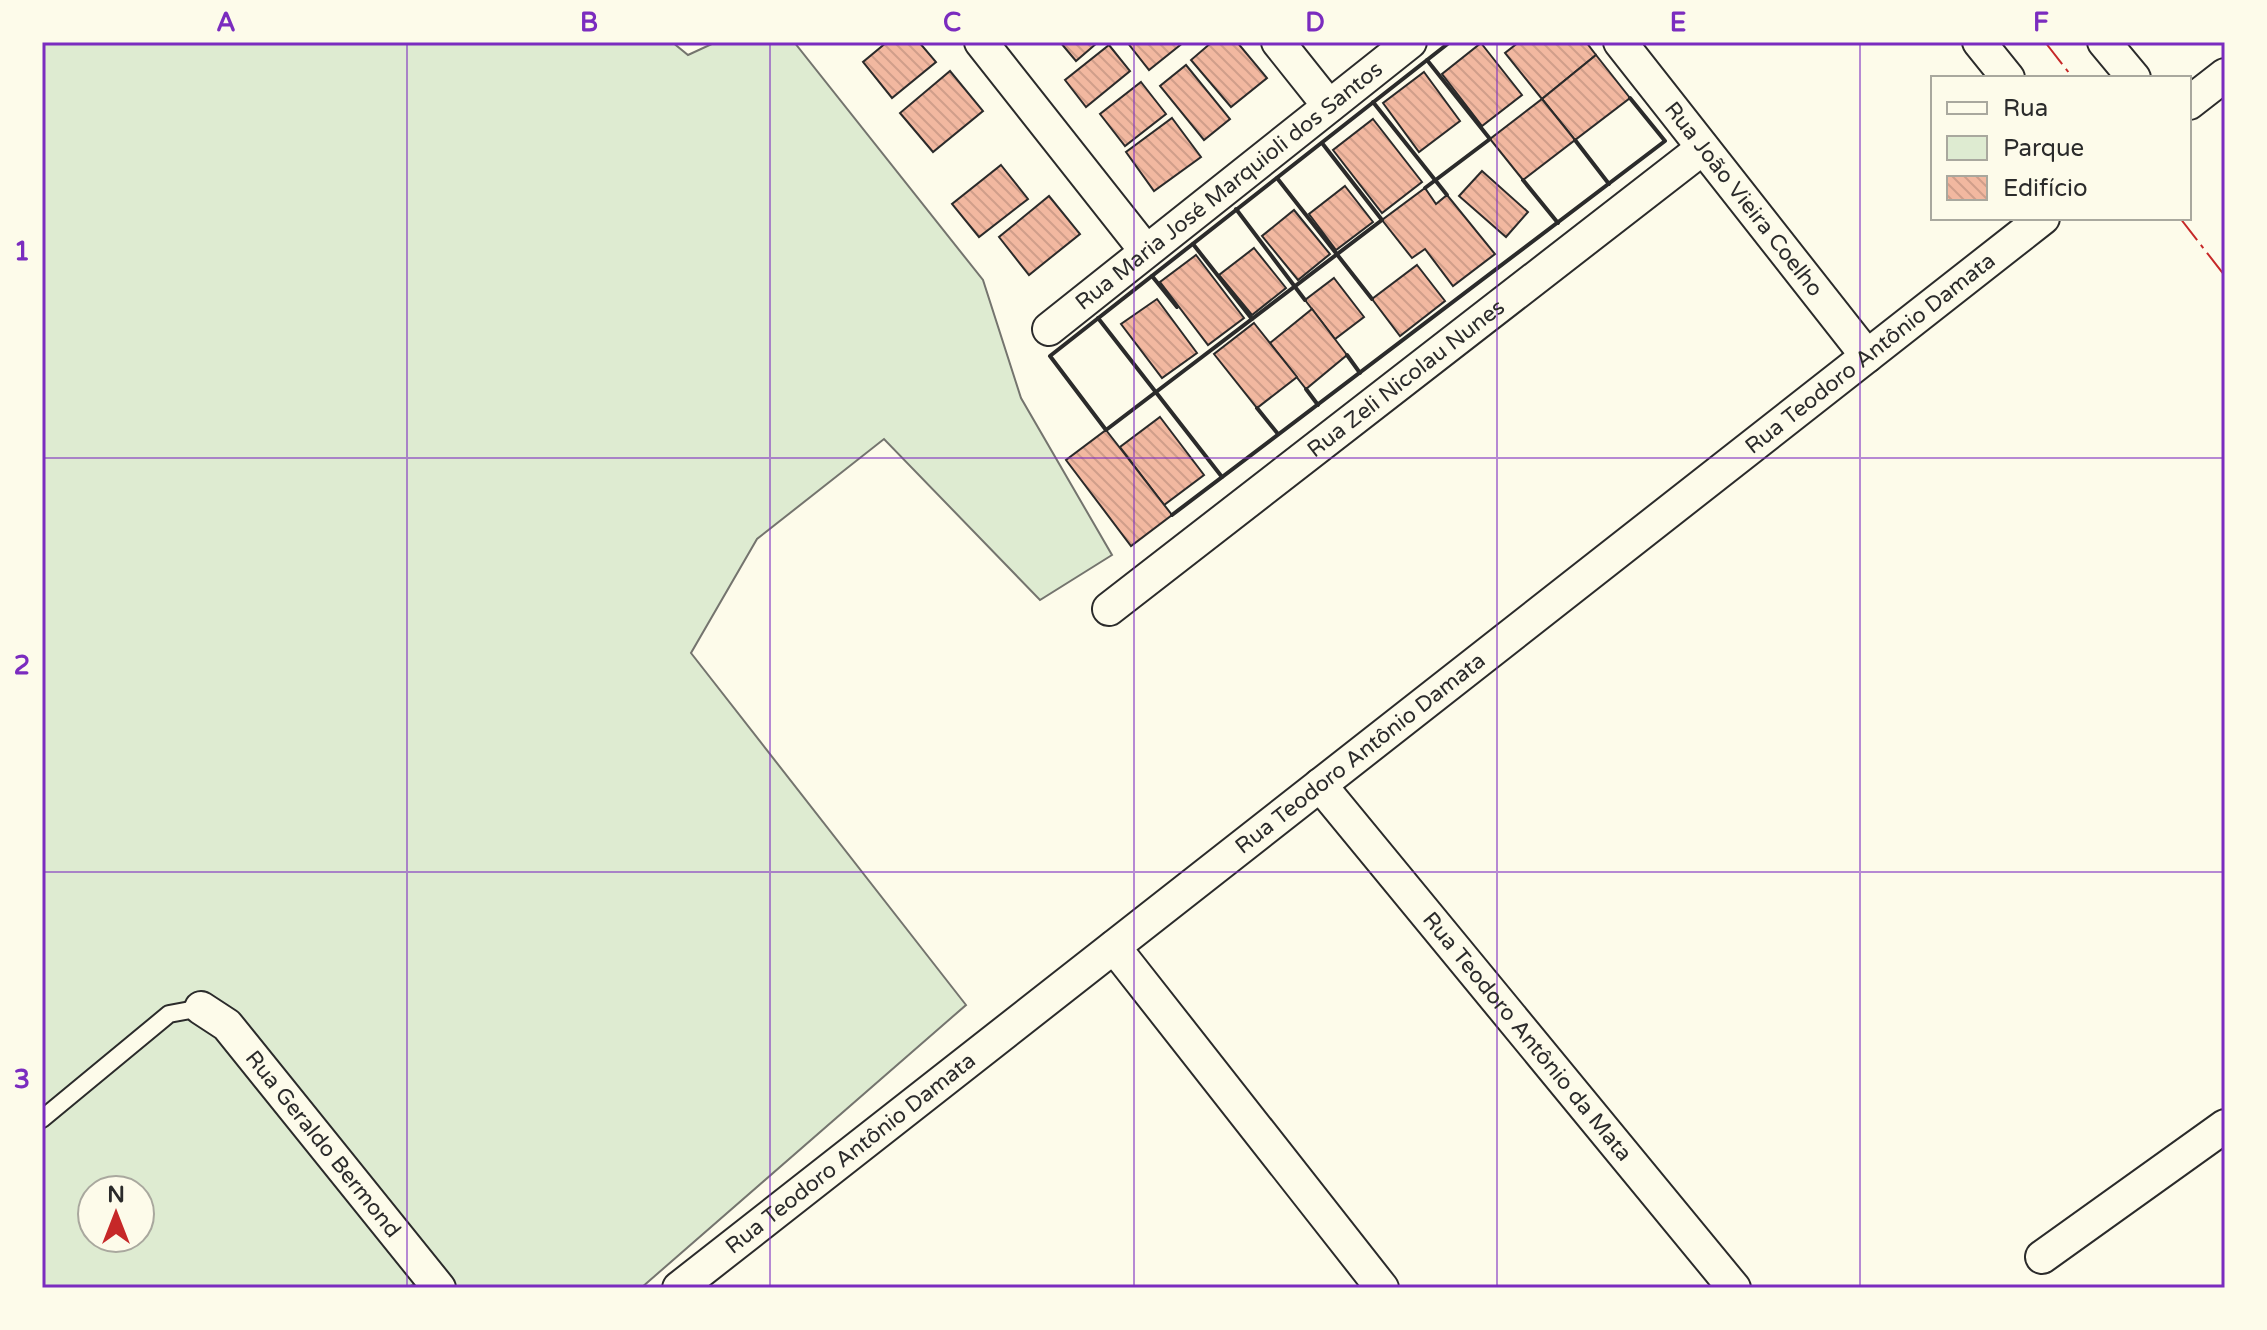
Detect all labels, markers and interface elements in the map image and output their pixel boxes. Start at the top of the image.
text: A [216,7,236,38]
text: B [580,7,598,38]
text: C [943,7,961,38]
text: D [1305,7,1325,38]
text: E [1670,7,1686,38]
text: F [2033,7,2049,38]
street label: Rua Maria José Marquioli dos Santos [1070,56,1388,316]
legend [1931,76,2191,220]
text: Rua [2003,94,2048,123]
street label: Rua João Vieira Coelho [1659,97,1828,302]
text: Parque [2003,134,2084,163]
text: Edifício [2003,174,2088,203]
text: 1 [14,236,30,267]
street label: Rua Teodoro Antônio Damata [1740,248,2000,460]
street label: Rua Zeli Nicolau Nunes [1302,294,1510,463]
street label: Rua Teodoro Antônio Damata [1230,647,1491,860]
text: 2 [14,650,30,681]
street label: Rua Teodoro Antônio da Mata [1417,907,1637,1166]
street label: Rua Geraldo Bermond [240,1045,406,1243]
street label: Rua Teodoro Antônio Damata [720,1047,981,1259]
text: 3 [14,1064,30,1095]
north arrow [76,1174,156,1254]
text: N [107,1182,125,1208]

